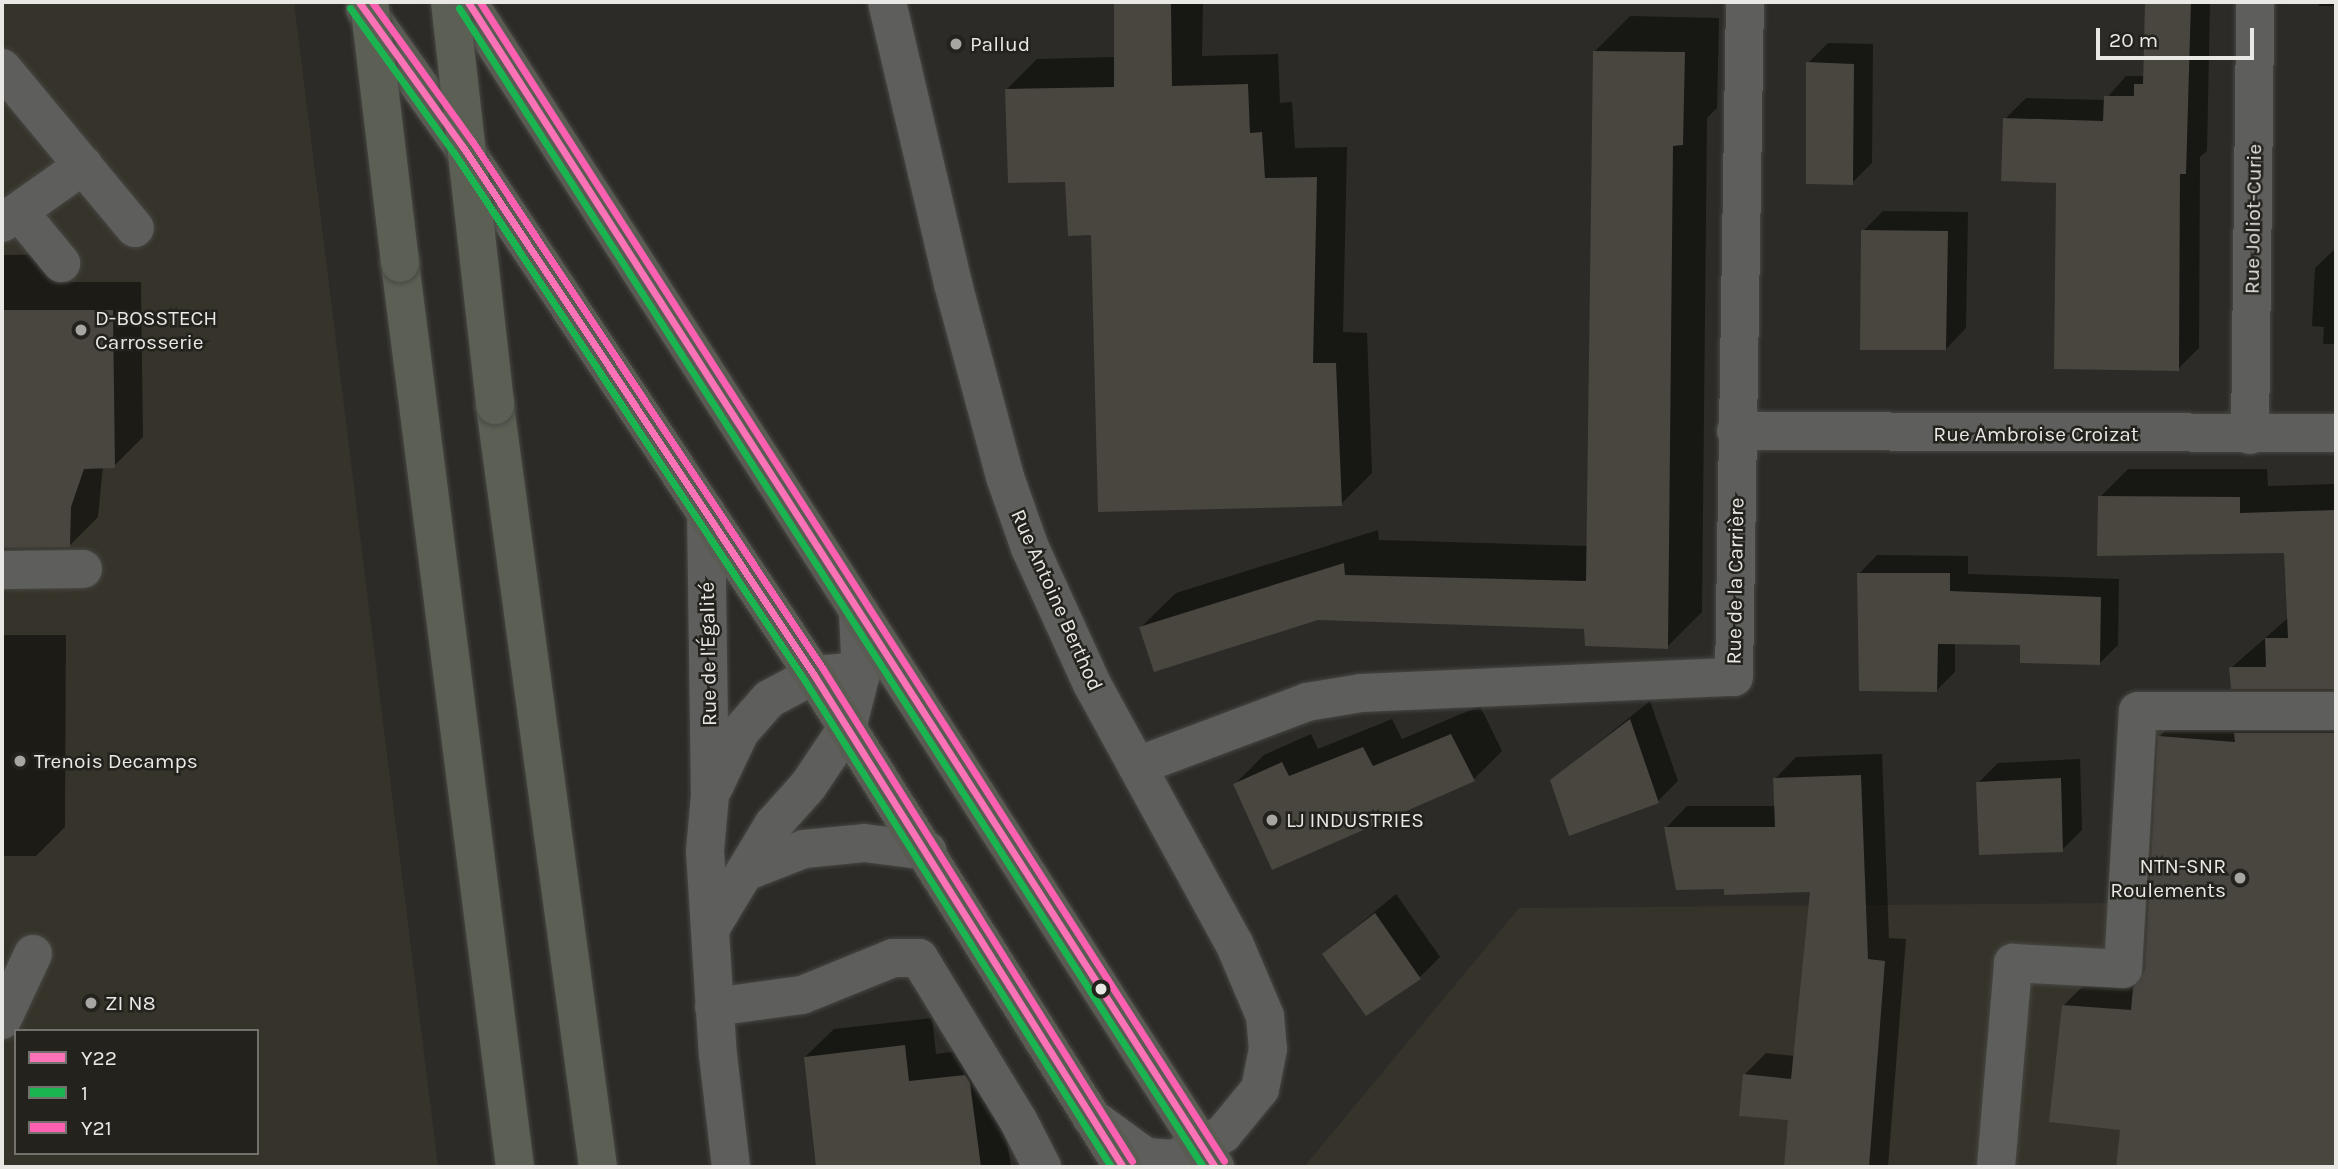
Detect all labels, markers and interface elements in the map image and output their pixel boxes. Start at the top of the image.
scale bar [2100,14,2258,58]
text: 20 m [2109,28,2158,52]
place label: Pallud [970,31,1030,57]
marker: Pallud [948,36,964,52]
street label: Rue Joliot-Curie [2239,144,2267,294]
place label: D-BOSSTECH Carrosserie [95,305,217,355]
marker: D-BOSSTECH Carrosserie [73,322,89,338]
street label: Rue Ambroise Croizat [1933,421,2139,447]
street label: Rue de la Carrière [1721,497,1749,665]
street label: Rue Antoine Berthod [1006,505,1108,695]
street label: Rue de l'Égalité [694,582,722,726]
place label: Trenois Decamps [34,748,198,774]
marker: Trenois Decamps [12,753,28,769]
place label: LJ INDUSTRIES [1286,807,1424,833]
marker: LJ INDUSTRIES [1264,812,1280,828]
place label: NTN-SNR Roulements [2110,853,2226,903]
marker: NTN-SNR Roulements [2232,870,2248,886]
unlabelled marker [1094,982,1108,996]
place label: ZI N8 [105,990,156,1016]
marker: ZI N8 [83,995,99,1011]
legend [14,1029,259,1155]
text: Y22 [81,1046,117,1070]
text: 1 [81,1081,88,1105]
text: Y21 [81,1116,112,1140]

